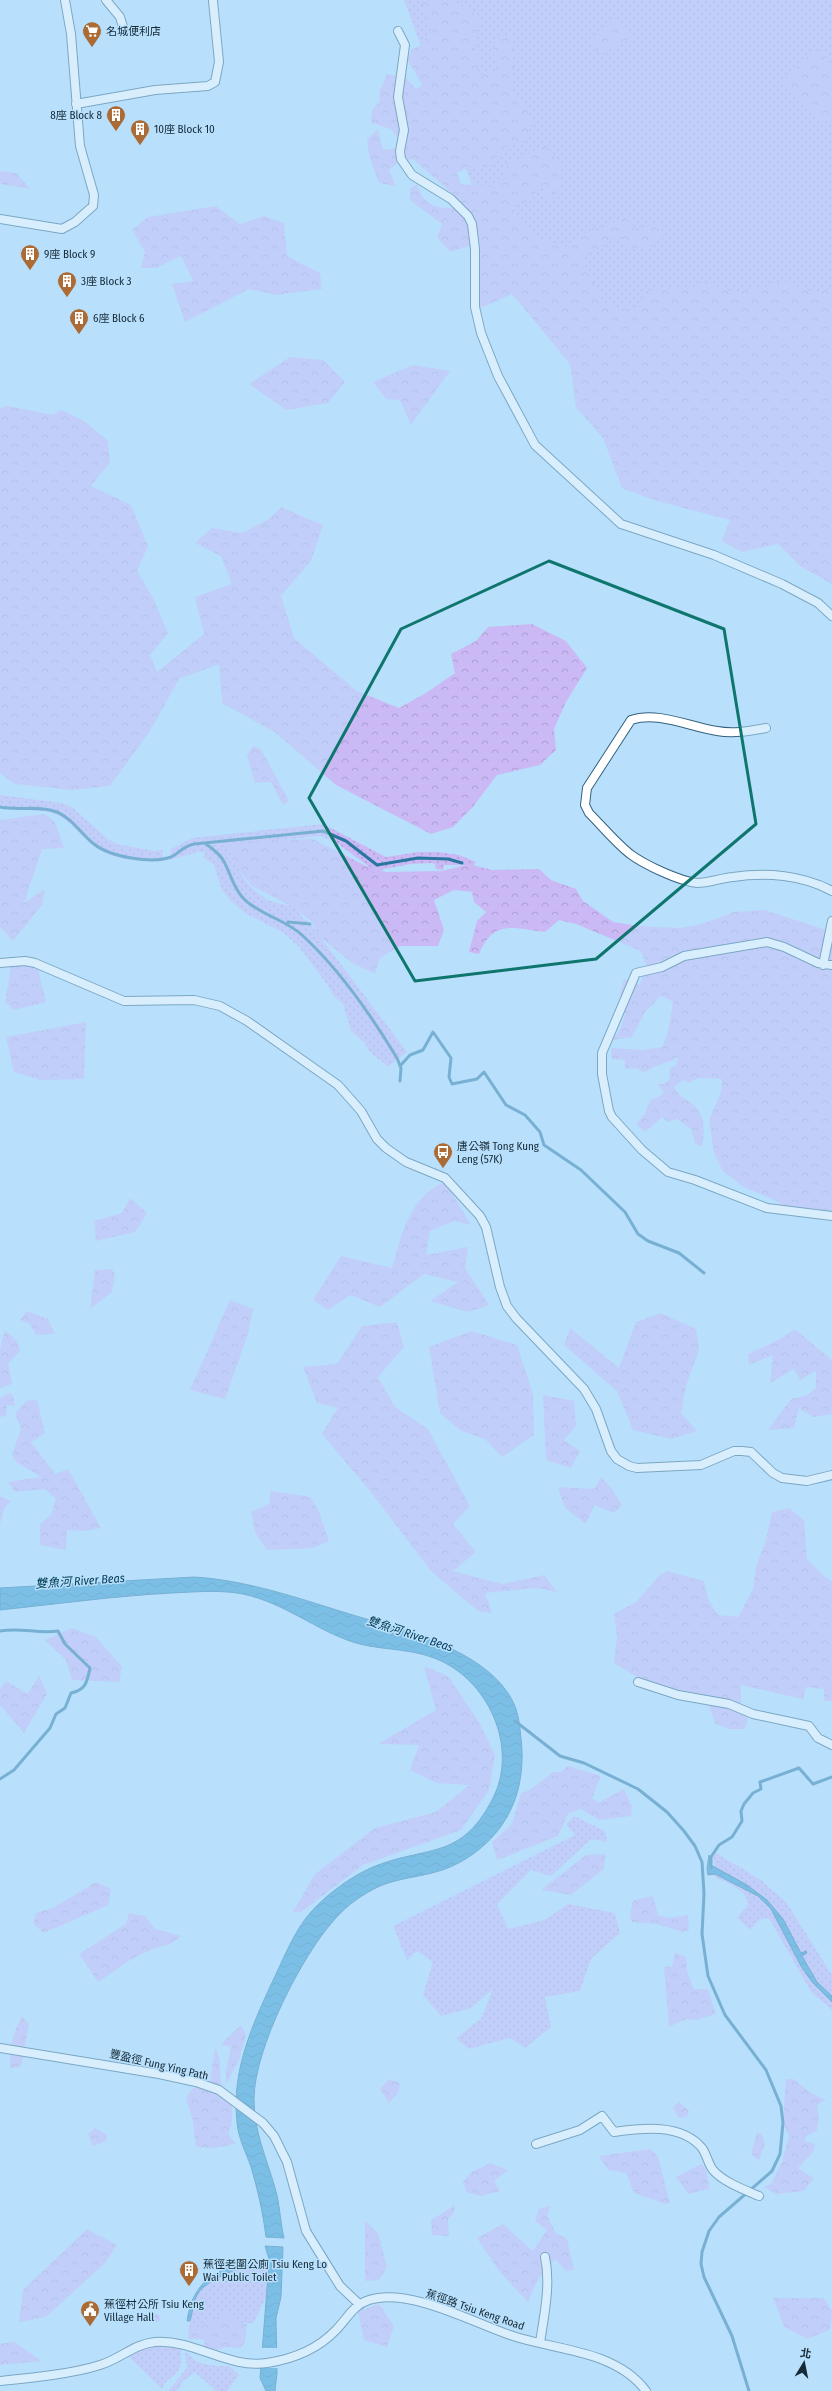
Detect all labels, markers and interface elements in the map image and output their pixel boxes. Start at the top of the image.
supermarket icon: 名城便利店 [81,20,103,48]
place label: 名城便利店 [106,25,161,38]
building icon: 8座 Block 8 [105,104,127,132]
place label: 8座 Block 8 [50,109,102,122]
building icon: 10座 Block 10 [129,118,151,146]
place label: 10座 Block 10 [154,123,215,136]
building icon: 9座 Block 9 [19,243,41,271]
place label: 9座 Block 9 [44,248,95,261]
building icon: 3座 Block 3 [56,270,78,298]
place label: 3座 Block 3 [81,275,132,288]
building icon: 6座 Block 6 [68,307,90,335]
place label: 6座 Block 6 [93,312,145,325]
place label: 唐公嶺 Tong Kung Leng (57K) [457,1140,540,1166]
bus stop icon: 唐公嶺 Tong Kung Leng (57K) [432,1141,454,1169]
water label: 雙魚河 River Beas [35,1571,125,1591]
water label: 雙魚河 River Beas [365,1613,455,1655]
street label: 豐盈徑 Fung Ying Path [108,2047,210,2083]
place label: 蕉徑老圍公廁 Tsiu Keng Lo Wai Public Toilet [203,2258,327,2284]
building icon: 蕉徑老圍公廁 Tsiu Keng Lo Wai Public Toilet [178,2259,200,2287]
street label: 蕉徑路 Tsiu Keng Road [424,2287,526,2333]
place label: 蕉徑村公所 Tsiu Keng Village Hall [104,2298,205,2324]
public building icon: 蕉徑村公所 Tsiu Keng Village Hall [79,2299,101,2327]
north arrow [784,2343,824,2383]
text: 北 [799,2346,812,2361]

